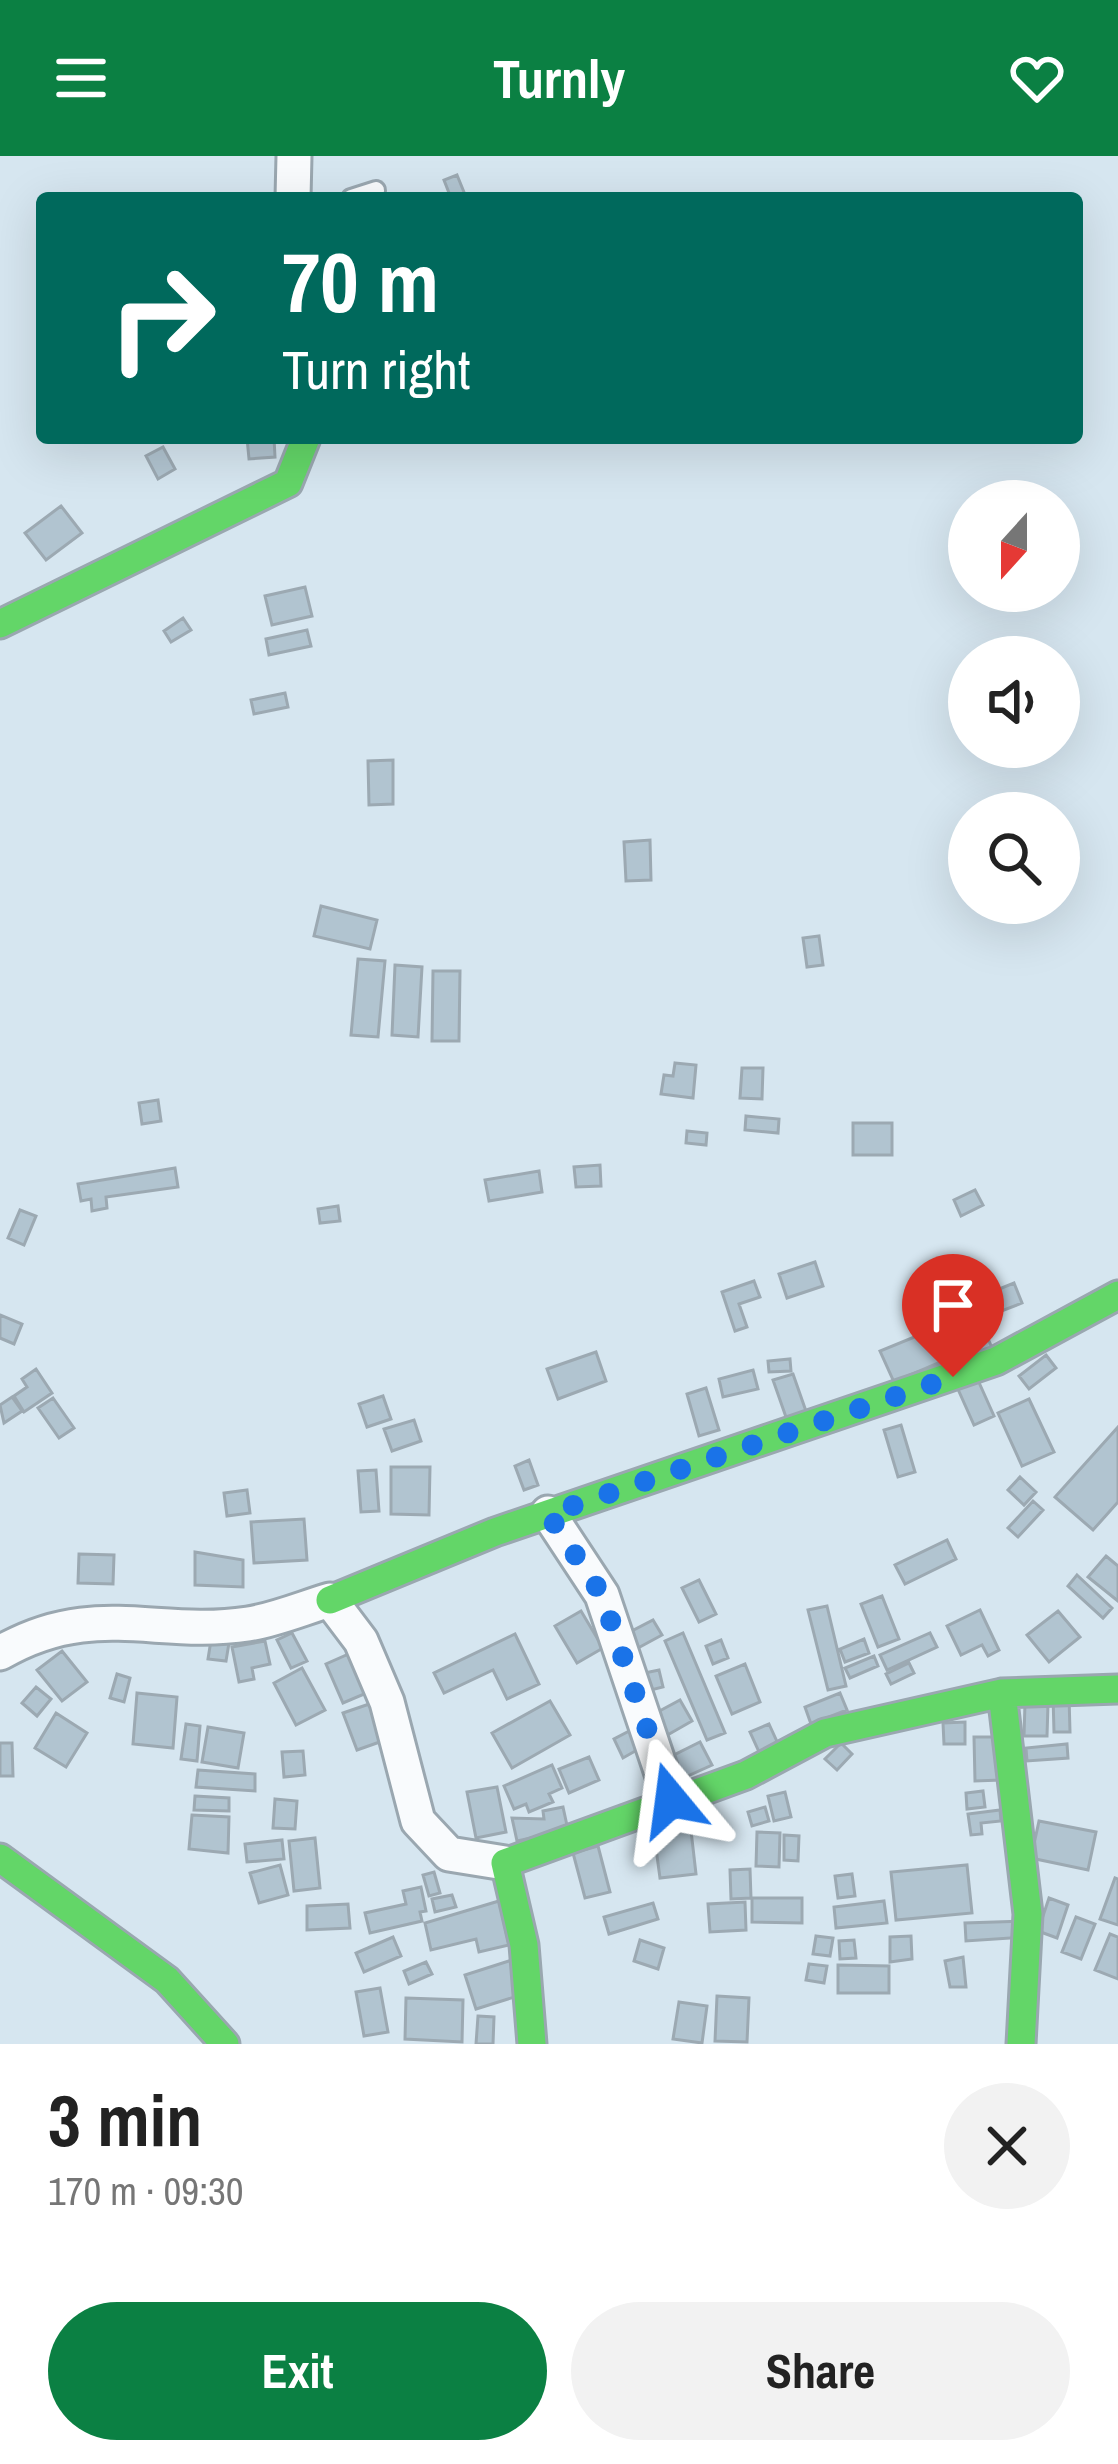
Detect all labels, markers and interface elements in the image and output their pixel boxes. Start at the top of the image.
text: Turnly [493,42,625,115]
icon: menu [48,45,114,111]
icon: heart [1004,45,1070,111]
text: 70 m [282,225,439,338]
icon: right [84,240,240,396]
text: Turn right [282,333,470,406]
north arrow [948,480,1080,612]
map controls [948,480,1080,924]
button: sound [948,636,1080,768]
button: search [948,792,1080,924]
pin [902,1254,1004,1377]
icon: arrive [920,1272,986,1338]
position arrow [608,1737,734,1863]
text: 3 min [48,2071,202,2168]
button: close [944,2083,1070,2209]
text: 170 m · 09:30 [48,2165,244,2217]
button: Exit [48,2302,547,2440]
button: Share [571,2302,1070,2440]

